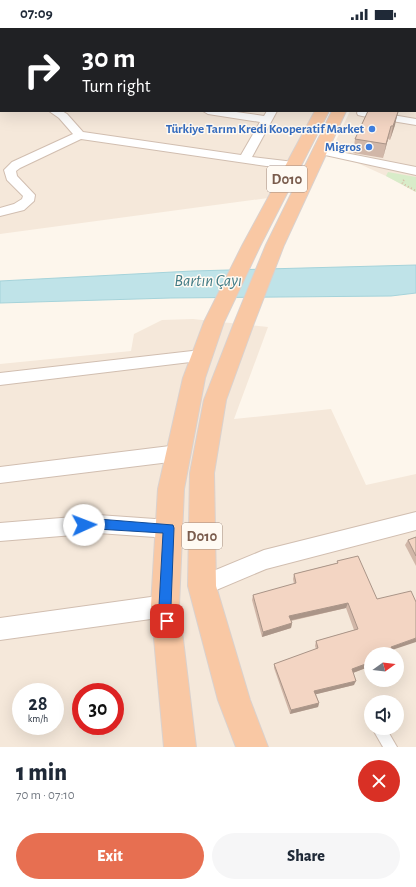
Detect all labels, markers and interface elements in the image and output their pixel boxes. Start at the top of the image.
text: 07:09 [20,6,53,21]
icon: right [16,44,68,96]
text: 30 m [82,45,135,73]
text: Turn right [82,78,151,96]
place label: Türkiye Tarım Kredi Kooperatif Market [166,123,365,136]
marker: Türkiye Tarım Kredi Kooperatif Market [367,124,377,134]
place label: Migros [325,141,361,154]
marker: Migros [364,142,374,152]
road number: D010 [267,166,307,192]
water label: Bartın Çayı [174,272,242,289]
position arrow [63,504,105,546]
road number: D010 [182,523,222,549]
pin [150,604,184,638]
icon: arrive [156,610,178,632]
north arrow [364,647,404,687]
map controls [364,647,404,735]
speed limit sign: 30 [72,683,124,735]
text: 28 [28,694,48,714]
button: sound [364,695,404,735]
text: km/h [28,714,48,724]
button: close [358,760,400,802]
text: 1 min [16,761,67,785]
text: 70 m · 07:10 [16,789,75,802]
button: Exit [16,833,204,879]
button: Share [212,833,400,879]

